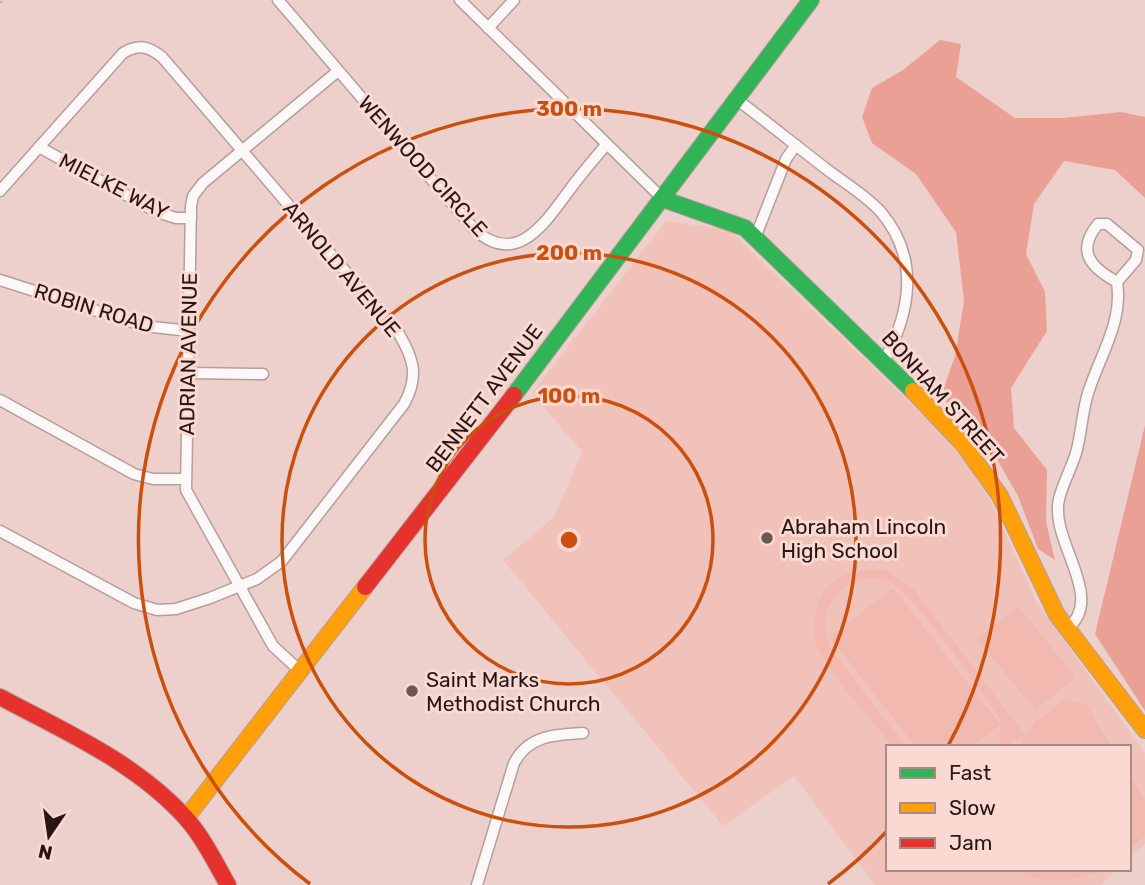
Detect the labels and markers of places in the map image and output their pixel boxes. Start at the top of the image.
place label: Abraham Lincoln High School [781,514,946,563]
centre of rings [557,528,581,552]
marker: Abraham Lincoln High School [759,530,775,546]
place label: Saint Marks Methodist Church [426,667,601,716]
marker: Saint Marks Methodist Church [404,683,420,699]

